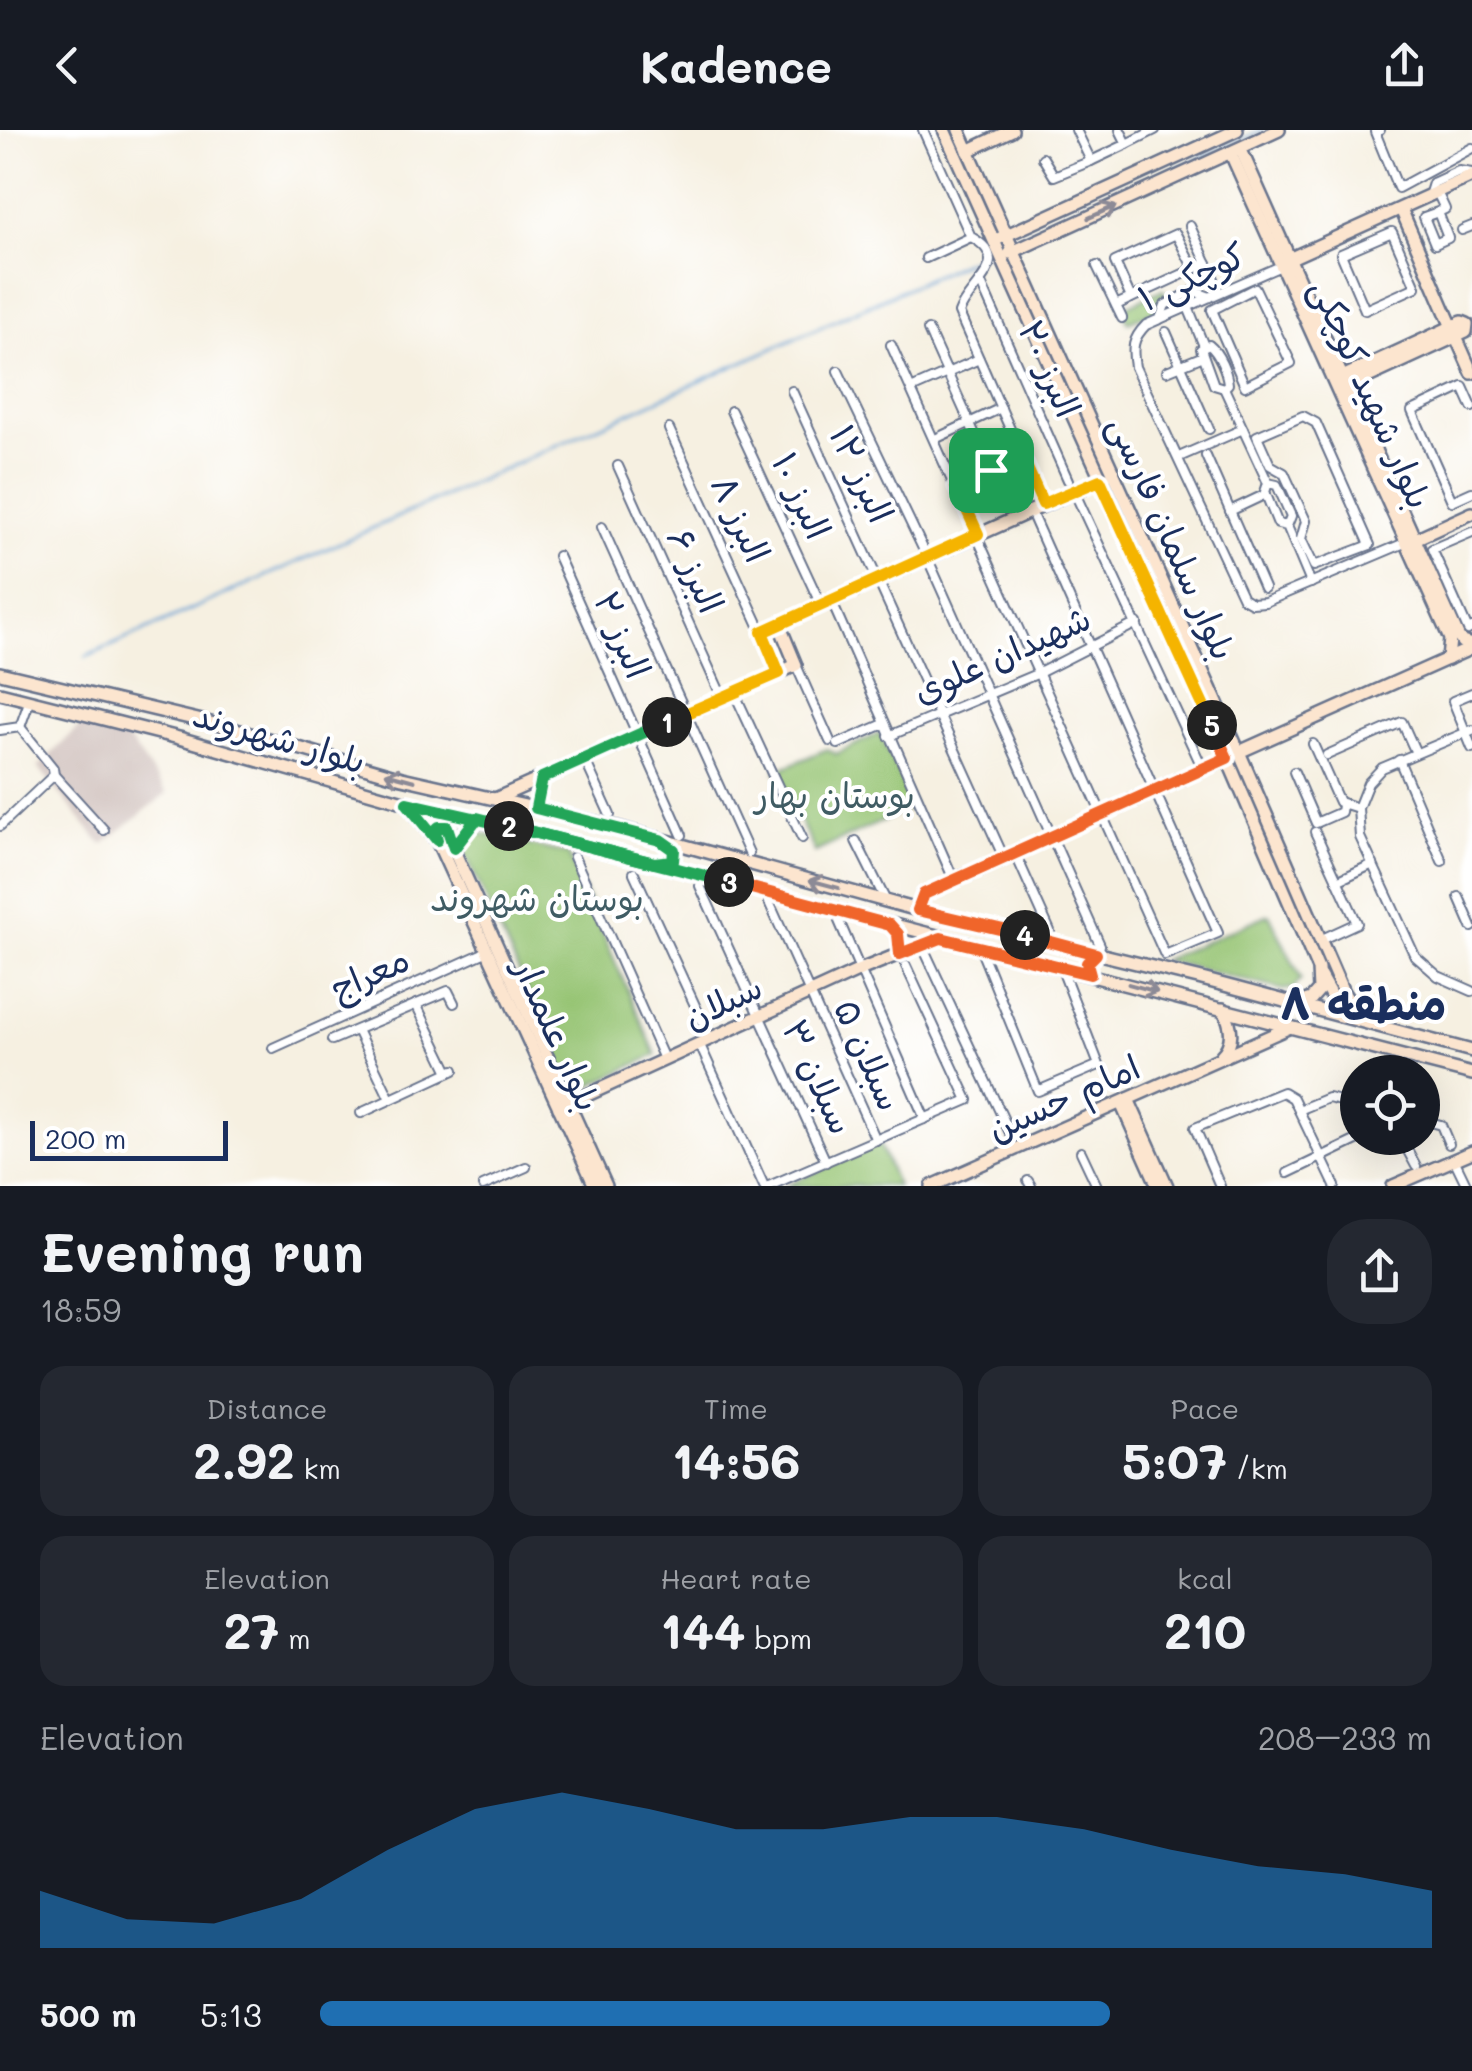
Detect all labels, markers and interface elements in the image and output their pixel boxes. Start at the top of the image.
text: Kadence [640,36,832,94]
icon: back [40,38,95,93]
icon: share [1377,38,1432,93]
one-way arrow [1086,202,1117,220]
street label: کوچکی ۱ [1130,230,1253,322]
street label: بلوار شهید کوچکی [1300,271,1444,516]
street label: البرز ۲۰ [1009,312,1092,424]
street label: بلوار سلمان فارسی [1098,408,1248,667]
street label: البرز ۱۲ [820,417,905,529]
pin [949,428,1034,513]
icon: arrive [964,443,1019,498]
street label: البرز ۱۰ [763,444,843,546]
street label: البرز ۸ [702,467,782,569]
street label: البرز ۶ [658,521,736,620]
street label: البرز ۲ [585,584,663,685]
street label: شهیدان علوی [905,594,1098,715]
street label: بلوار شهروند [188,690,371,783]
pin: 1 [642,697,692,747]
pin: 5 [1187,700,1237,750]
text: 1 [661,704,673,740]
text: 5 [1204,707,1220,743]
one-way arrow [385,767,417,785]
park label: بوستان بهار [752,771,915,817]
pin: 2 [484,801,534,851]
text: 2 [501,808,517,844]
pin: 3 [704,857,754,907]
text: 3 [721,864,737,900]
park label: بوستان شهروند [430,874,644,920]
one-way arrow [809,874,840,893]
pin: 4 [1000,910,1050,960]
text: 4 [1016,917,1034,953]
street label: معراج [322,934,417,1013]
street label: بلوار علمدار [504,948,613,1118]
street label: سبلان [675,962,769,1038]
district label: منطقه ۸ [1280,973,1446,1031]
one-way arrow [1127,980,1158,999]
street label: سبلان ۵ [825,991,915,1117]
street label: سبلان ۳ [773,1011,866,1141]
street label: امام حسین [980,1042,1149,1156]
map controls [1340,1055,1440,1155]
button: locate [1340,1055,1440,1155]
scale bar [30,1116,228,1160]
text: 200 m [45,1120,126,1156]
text: Evening run [40,1214,364,1286]
button: share [1327,1219,1432,1324]
text: 18:59 [40,1288,121,1330]
text: Distance [207,1390,327,1426]
text: Time [704,1390,768,1426]
text: Pace [1171,1390,1239,1426]
text: 2.92 [193,1426,295,1492]
text: 14:56 [671,1426,801,1492]
text: 5:07 [1122,1426,1227,1492]
text: km [295,1450,341,1486]
text: /km [1227,1450,1288,1486]
text: Elevation [204,1560,330,1596]
text: Heart rate [660,1560,812,1596]
text: kcal [1177,1560,1233,1596]
text: 27 [223,1596,279,1662]
text: 144 [660,1596,746,1662]
text: 210 [1164,1596,1246,1662]
text: m [279,1620,311,1656]
text: bpm [746,1620,812,1656]
text: Elevation [40,1716,184,1758]
text: 208–233 m [1258,1716,1432,1758]
text: 500 m [40,1993,137,2035]
text: 5:13 [200,1993,262,2035]

